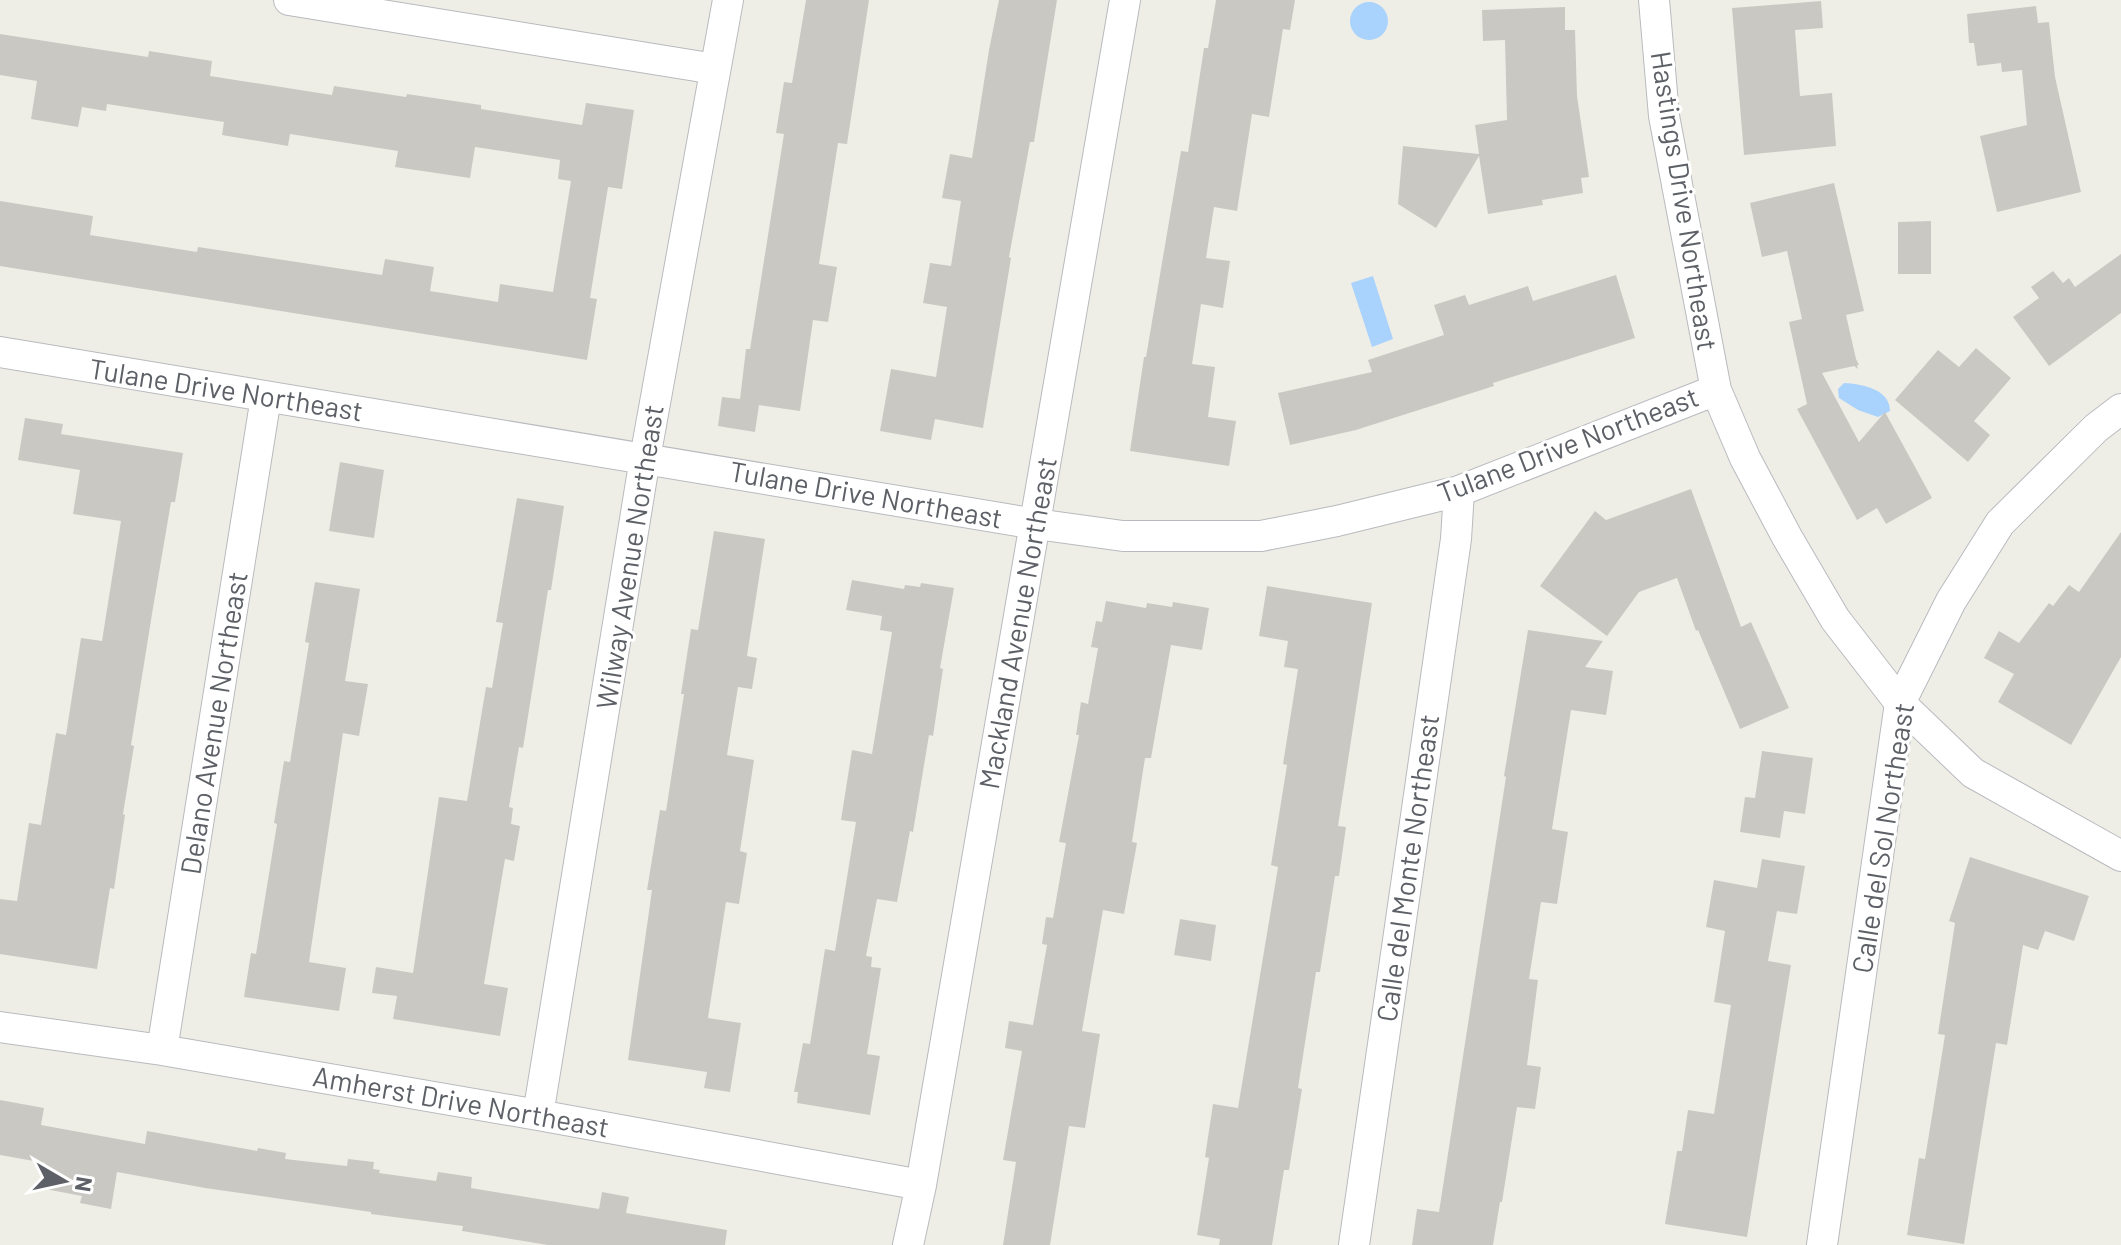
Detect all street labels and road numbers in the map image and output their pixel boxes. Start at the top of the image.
street label: Hastings Drive Northeast [1645,49,1725,353]
street label: Tulane Drive Northeast [87,351,365,427]
street label: Tulane Drive Northeast [1432,379,1703,509]
street label: Wilway Avenue Northeast [588,402,670,712]
street label: Tulane Drive Northeast [727,453,1005,535]
street label: Mackland Avenue Northeast [971,454,1063,792]
street label: Delano Avenue Northeast [172,569,254,877]
street label: Calle del Sol Northeast [1844,700,1920,975]
street label: Calle del Monte Northeast [1369,712,1445,1024]
street label: Amherst Drive Northeast [311,1058,612,1144]

